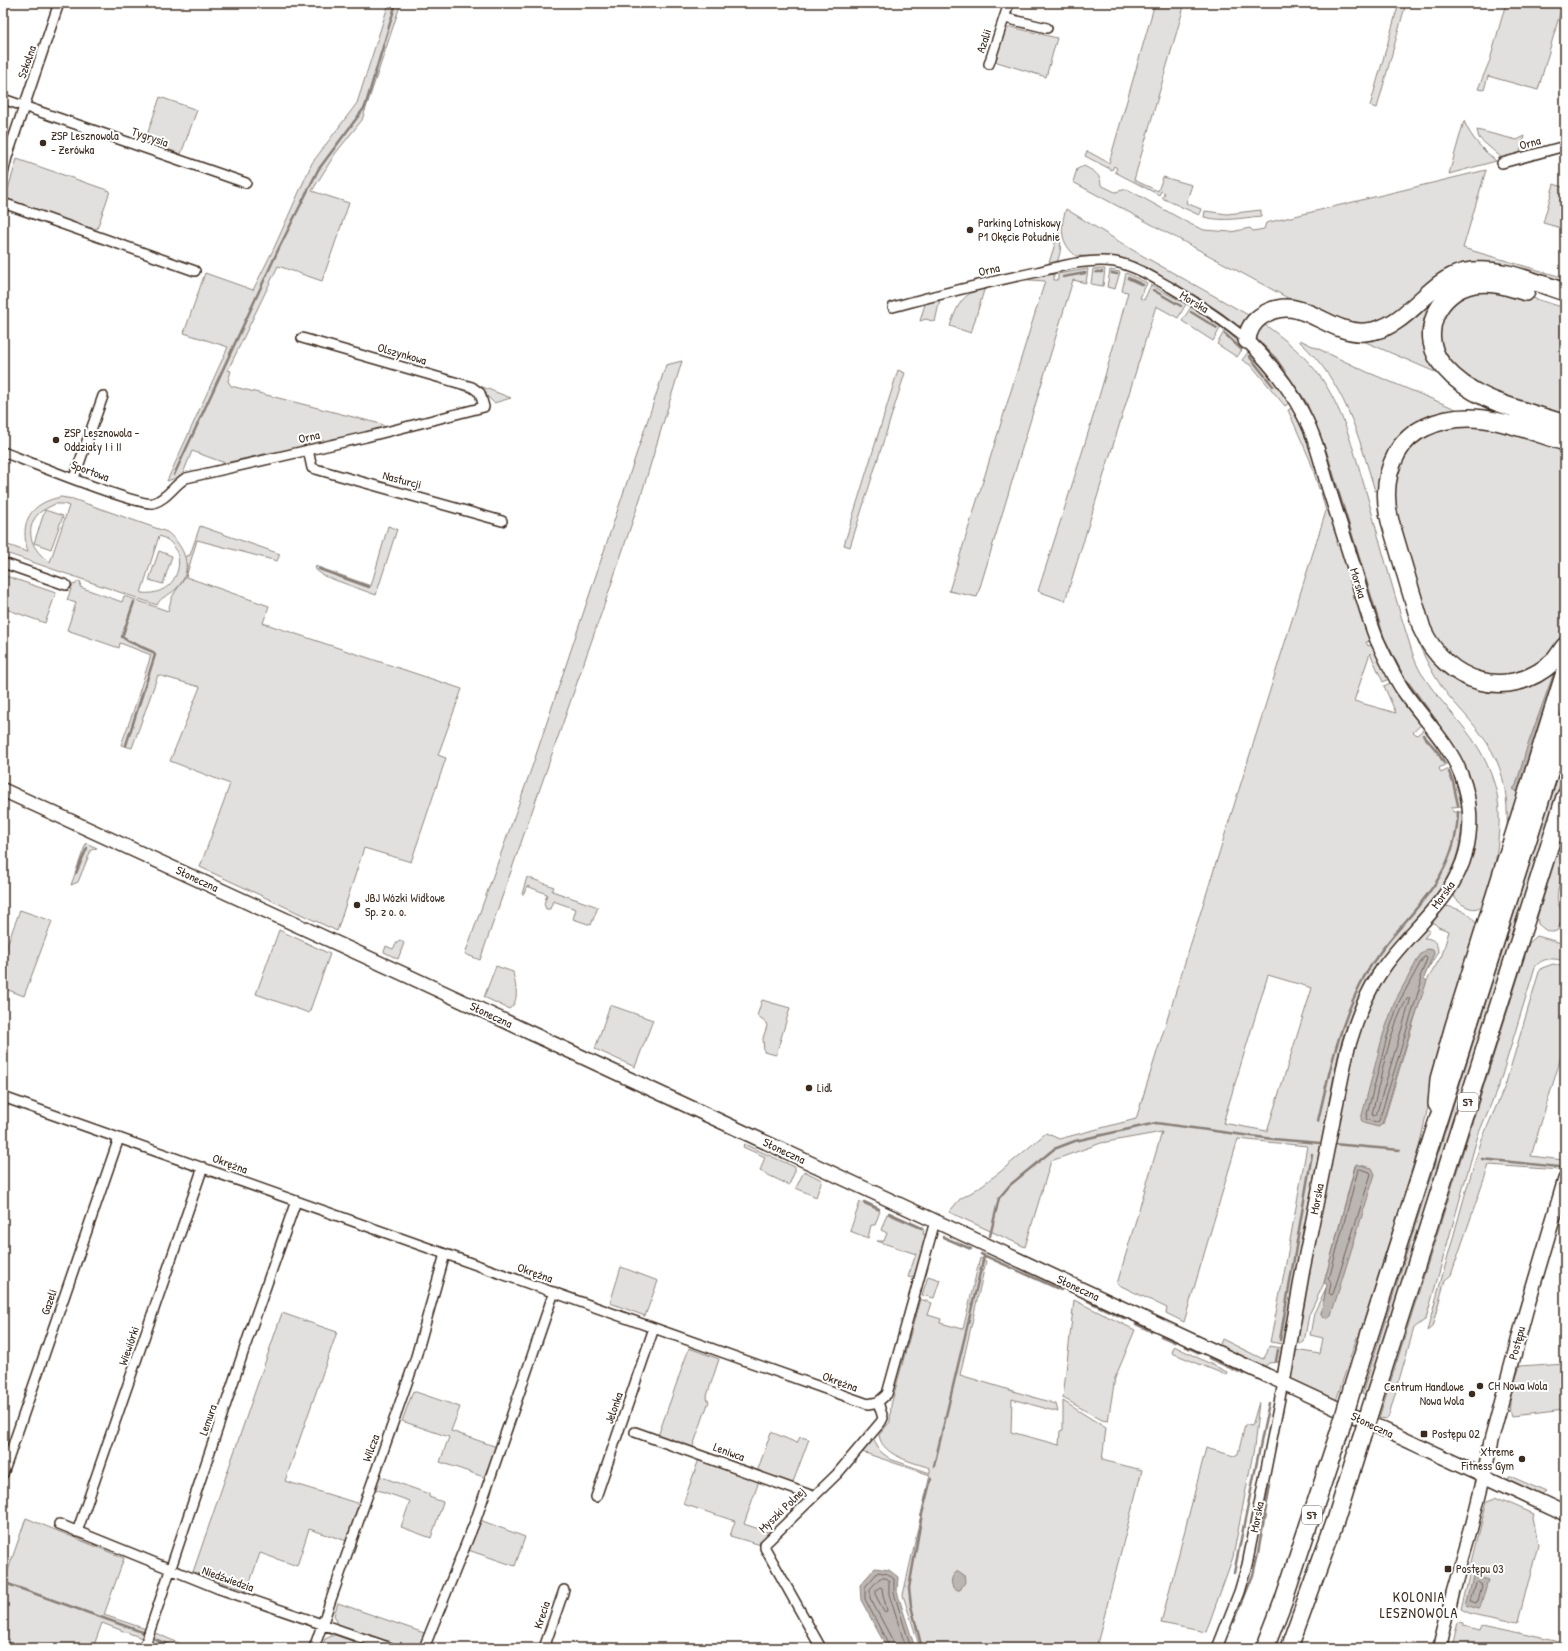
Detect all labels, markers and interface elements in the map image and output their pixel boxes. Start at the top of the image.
street label: Azalii [972,27,995,55]
street label: Szkolna [13,43,40,81]
street label: Tygrysia [130,122,171,151]
place label: ZSP Lesznowola - Zerówka [51,127,119,158]
street label: Orna [1517,131,1543,153]
marker: ZSP Lesznowola - Zerówka [38,138,48,148]
place label: Parking Lotniskowy P1 Okęcie Południe [978,214,1061,245]
marker: Parking Lotniskowy P1 Okęcie Południe [965,225,975,235]
street label: Orna [977,259,1002,280]
street label: Morska [1177,286,1212,317]
street label: Olszynkowa [376,338,429,369]
place label: ZSP Lesznowola - Oddziały I i II [64,424,139,455]
street label: Orna [297,426,322,447]
marker: ZSP Lesznowola - Oddziały I i II [51,435,61,445]
street label: Sportowa [69,456,112,485]
street label: Nasturcji [381,466,423,493]
street label: Morska [1346,566,1371,600]
street label: Słoneczna [173,861,221,896]
street label: Morska [1427,877,1459,912]
place label: JBJ Wózki Widłowe Sp. z o. o. [365,889,445,920]
marker: JBJ Wózki Widłowe Sp. z o. o. [352,900,362,910]
street label: Słoneczna [467,997,515,1032]
place label: Lidl [817,1079,833,1096]
marker: Lidl [804,1083,814,1093]
road number: S7 [1458,1093,1478,1111]
street label: Słoneczna [760,1133,808,1168]
street label: Okrężna [210,1149,250,1178]
street label: Morska [1305,1182,1328,1216]
street label: Okrężna [515,1259,555,1287]
street label: Słoneczna [1054,1270,1102,1305]
street label: Gazeli [36,1287,61,1317]
street label: Wiewiórki [114,1324,143,1368]
street label: Postępu [1504,1324,1529,1362]
street label: Okrężna [820,1367,860,1396]
place label: CH Nowa Wola [1488,1377,1548,1394]
place label: Centrum Handlowe Nowa Wola [1384,1378,1464,1409]
marker: CH Nowa Wola [1475,1381,1485,1391]
street label: Jelonka [600,1389,627,1426]
marker: Centrum Handlowe Nowa Wola [1467,1389,1477,1399]
street label: Lemura [194,1402,221,1438]
street label: Słoneczna [1348,1407,1396,1442]
place label: Postępu 02 [1432,1425,1480,1442]
marker: Postępu 02 [1419,1429,1429,1439]
street label: Wilcza [358,1432,383,1464]
street label: Leniwca [711,1438,748,1465]
place label: Xtreme Fitness Gym [1460,1443,1514,1474]
marker: Xtreme Fitness Gym [1517,1454,1527,1464]
street label: Myszki Polnej [754,1483,809,1536]
street label: Morska [1245,1500,1268,1534]
road number: S7 [1302,1506,1322,1524]
place label: Postępu 03 [1456,1560,1504,1577]
street label: Niedźwiedzia [200,1561,257,1596]
marker: Postępu 03 [1443,1564,1453,1574]
district label: KOLONIA LESZNOWOLA [1380,1587,1458,1622]
street label: Krecia [529,1599,554,1631]

